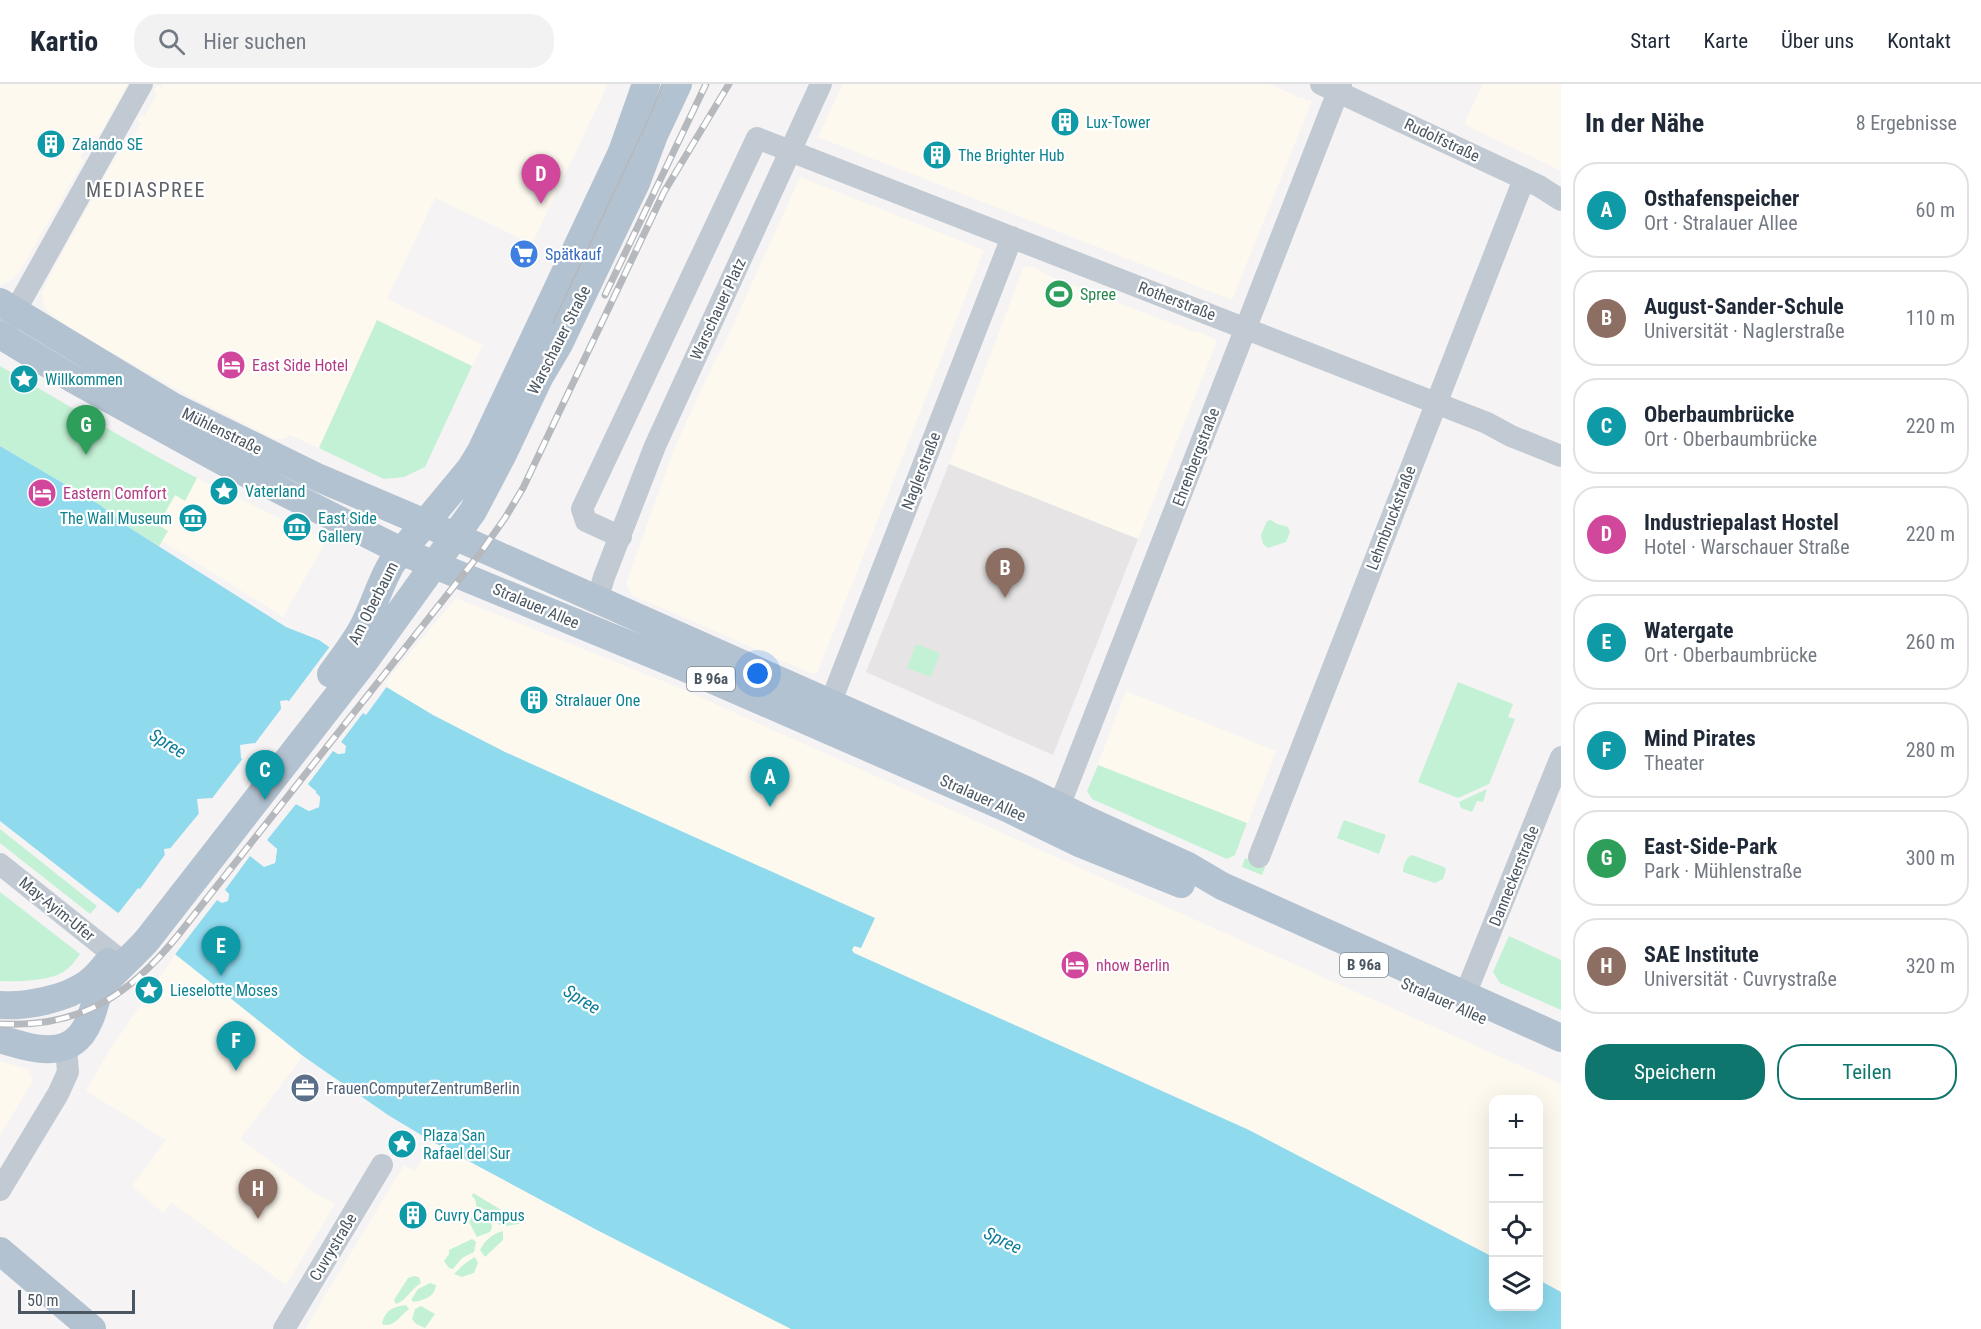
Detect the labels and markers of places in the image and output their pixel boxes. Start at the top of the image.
building icon: Lux-Tower [1049,106,1081,138]
place label: Lux-Tower [1086,113,1150,132]
building icon: Zalando SE [35,128,67,160]
place label: Zalando SE [72,135,143,154]
building icon: The Brighter Hub [921,139,953,171]
place label: The Brighter Hub [958,146,1065,165]
pin: D [522,154,560,204]
supermarket icon: Spätkauf [508,238,540,270]
place label: Spätkauf [545,245,601,264]
sports icon: Spree [1043,278,1075,310]
place label: Spree [1080,285,1116,304]
hotel icon: East Side Hotel [215,349,247,381]
place label: East Side Hotel [252,356,348,375]
place icon: Willkommen [8,363,40,395]
place label: Willkommen [45,370,123,389]
pin: G [66,406,106,455]
place icon: Vaterland [208,475,240,507]
hotel icon: Eastern Comfort [26,477,58,509]
place label: Vaterland [245,482,305,501]
place label: Eastern Comfort [63,484,167,503]
museum icon: The Wall Museum [177,502,209,534]
place label: The Wall Museum [60,509,172,528]
place label: East Side Gallery [318,509,377,546]
museum icon: East Side Gallery [281,511,313,543]
pin: B [986,548,1024,598]
building icon: Stralauer One [518,684,550,716]
place label: Stralauer One [555,691,640,710]
pin: C [246,750,284,800]
pin: A [750,758,790,807]
pin: E [202,926,240,976]
hotel icon: nhow Berlin [1059,949,1091,981]
place label: nhow Berlin [1096,956,1170,975]
place icon: Lieselotte Moses [133,974,165,1006]
place label: Lieselotte Moses [170,981,278,1000]
pin: F [216,1022,256,1071]
office icon: FrauenComputerZentrumBerlin [289,1072,321,1104]
place label: FrauenComputerZentrumBerlin [326,1079,520,1098]
place label: Plaza San Rafael del Sur [423,1126,511,1163]
place icon: Plaza San Rafael del Sur [386,1128,418,1160]
pin: H [238,1170,278,1219]
building icon: Cuvry Campus [397,1199,429,1231]
place label: Cuvry Campus [434,1206,525,1225]

